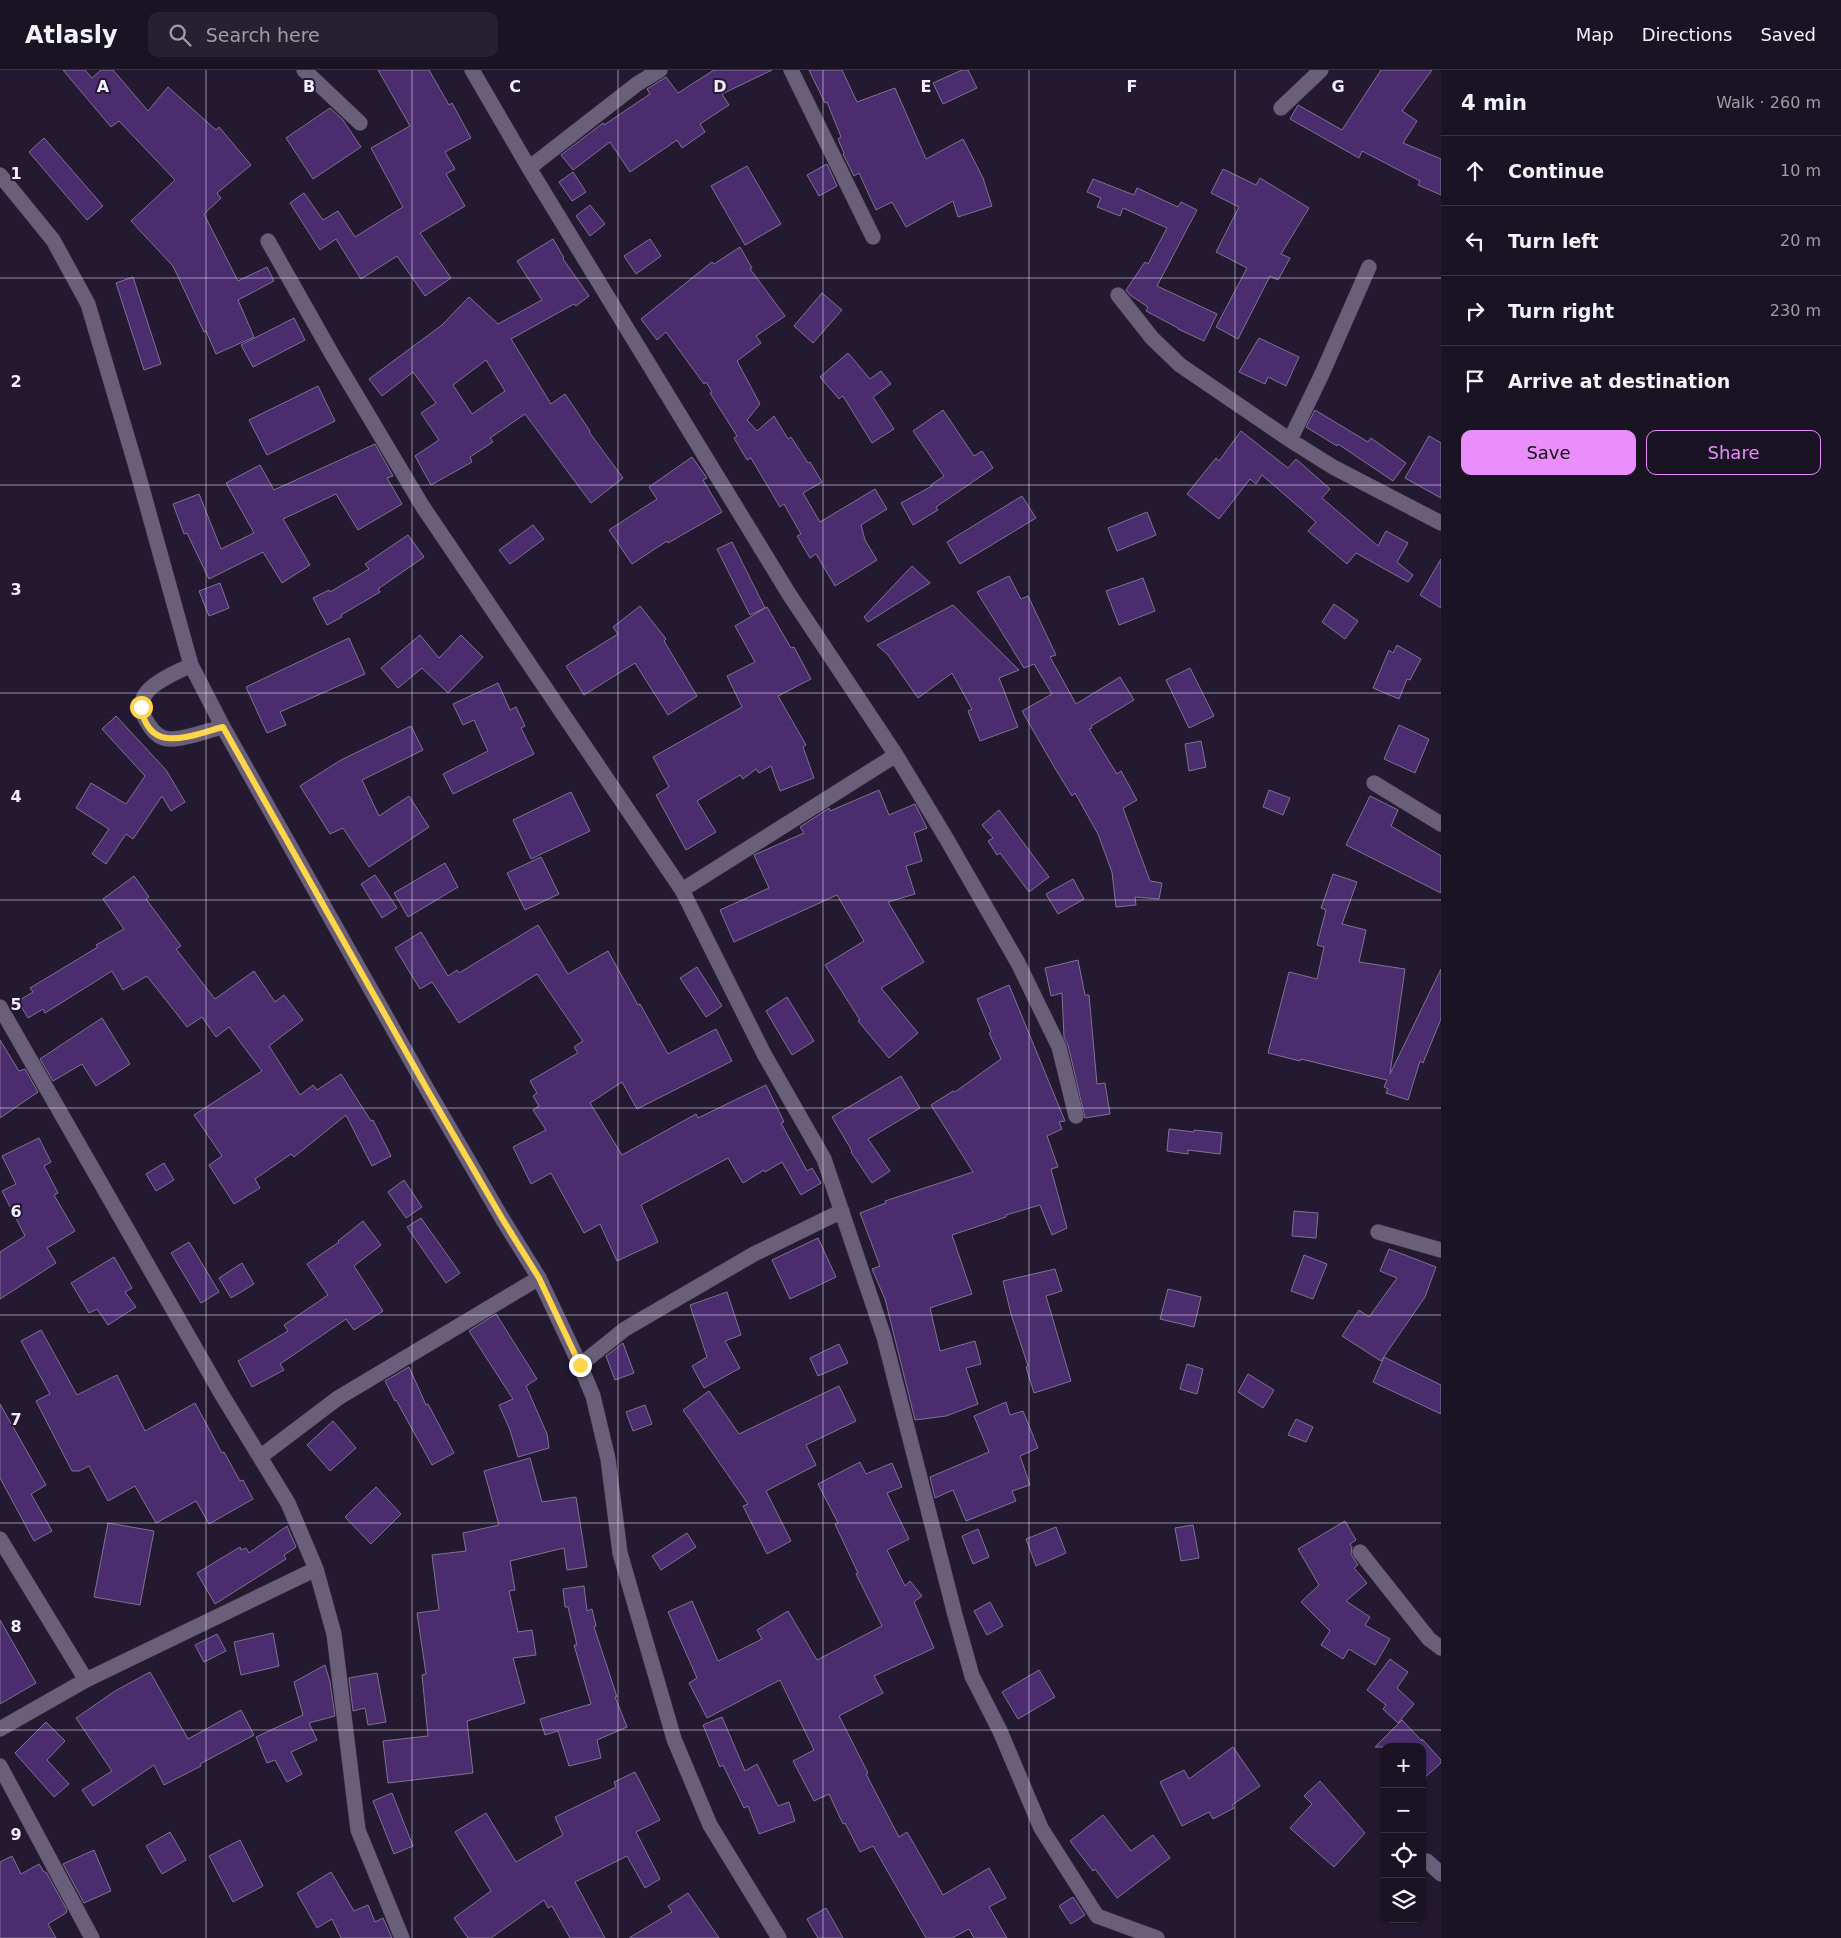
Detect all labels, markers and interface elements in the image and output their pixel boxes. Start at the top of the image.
search box [148,12,498,57]
text: Atlasly [25,21,118,49]
icon: search [166,21,194,49]
text: Search here [206,24,320,46]
text: Map [1576,24,1614,45]
text: Directions [1642,24,1732,45]
text: Saved [1760,24,1816,45]
text: A [97,77,110,96]
text: B [303,77,315,96]
text: C [509,77,521,96]
text: D [713,77,727,96]
text: E [921,77,931,96]
text: F [1127,77,1137,96]
text: G [1331,77,1345,96]
text: 4 min [1461,91,1527,115]
text: Walk · 260 m [1716,93,1821,112]
icon: ahead [1461,157,1489,185]
text: Continue [1508,160,1604,182]
text: 10 m [1780,161,1821,180]
text: 1 [10,164,22,183]
icon: left [1461,227,1489,255]
text: Turn left [1508,230,1599,252]
text: 20 m [1780,231,1821,250]
icon: right [1461,297,1489,325]
text: Turn right [1508,300,1614,322]
text: 230 m [1770,301,1821,320]
icon: arrive [1461,367,1489,395]
text: Arrive at destination [1508,370,1730,392]
text: 2 [10,372,22,391]
button: Save [1461,430,1636,475]
button: Share [1646,430,1821,475]
text: 3 [10,580,22,599]
route start [130,696,153,719]
text: 4 [10,787,22,806]
text: 5 [10,995,22,1014]
text: 6 [10,1202,22,1221]
route end [569,1354,592,1377]
text: 7 [10,1410,22,1429]
text: 8 [10,1617,22,1636]
map controls [1381,1743,1426,1923]
button: + [1381,1743,1426,1788]
button: − [1381,1788,1426,1833]
text: 9 [10,1825,22,1844]
button: locate [1381,1833,1426,1878]
button: layers [1381,1878,1426,1923]

